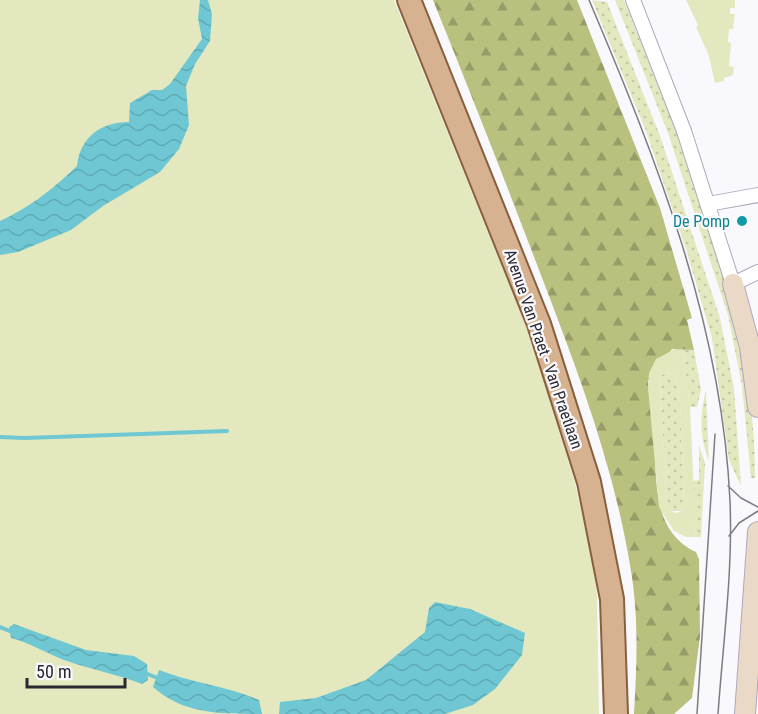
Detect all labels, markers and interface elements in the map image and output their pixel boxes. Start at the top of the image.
place label: De Pomp [673,212,730,231]
marker: De Pomp [735,214,749,228]
street label: Avenue Van Praet - Van Praetlaan [500,247,587,451]
scale bar [27,651,124,689]
text: 50 m [36,661,71,682]

